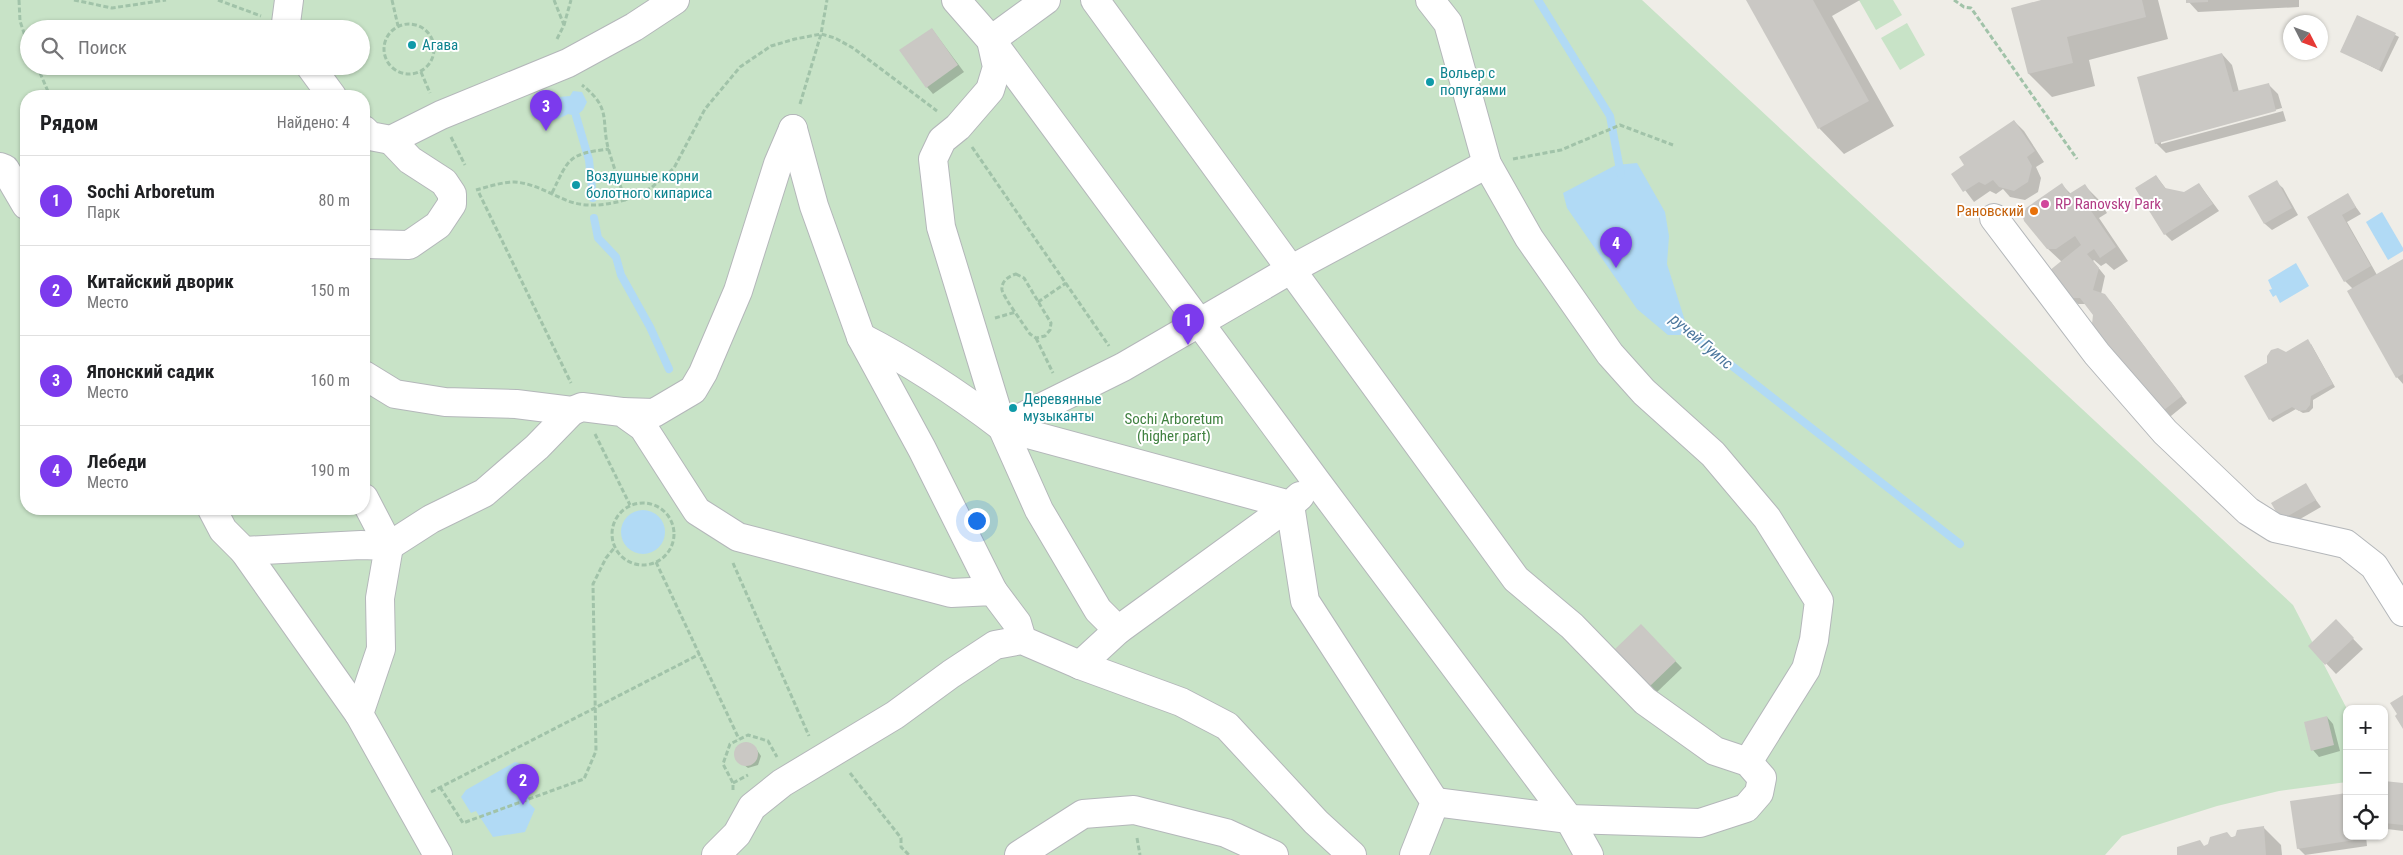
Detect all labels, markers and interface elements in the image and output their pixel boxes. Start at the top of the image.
north arrow [2283,15,2328,60]
search box [20,20,370,75]
icon: search [38,34,66,62]
text: Поиск [78,36,127,59]
place label: Агава [422,36,458,54]
marker: Агава [406,39,418,51]
place label: Вольер с попугаями [1440,64,1506,99]
marker: Вольер с попугаями [1424,76,1436,88]
pin: 3 [530,90,562,131]
text: Рядом [40,111,99,135]
text: Найдено: 4 [277,113,350,132]
place label: Воздушные корни болотного кипариса [586,167,712,202]
marker: Воздушные корни болотного кипариса [570,179,582,191]
text: Sochi Arboretum [87,180,215,203]
text: 1 [52,191,60,210]
text: 80 m [318,191,350,210]
place label: RP Ranovsky Park [2055,195,2161,213]
marker: RP Ranovsky Park [2039,198,2051,210]
place label: Рановский [1956,202,2024,220]
text: Парк [87,203,120,222]
marker: Рановский [2028,205,2040,217]
pin: 4 [1600,227,1632,268]
text: Китайский дворик [87,270,234,293]
text: 2 [52,281,60,300]
text: 150 m [311,281,350,300]
text: Место [87,293,128,312]
pin: 1 [1172,304,1204,345]
water label: ручей Гуипс [1666,309,1737,373]
text: Японский садик [87,360,214,383]
text: 3 [52,371,60,390]
text: 160 m [311,371,350,390]
text: Место [87,383,128,402]
place label: Деревянные музыканты [1023,390,1102,425]
marker: Деревянные музыканты [1007,402,1019,414]
park label: Sochi Arboretum (higher part) [1125,410,1223,445]
text: Лебеди [87,450,146,473]
text: 4 [52,461,60,480]
text: 190 m [311,461,350,480]
text: Место [87,473,128,492]
your location [964,508,990,534]
map controls [2343,705,2388,840]
button: + [2343,705,2388,750]
button: − [2343,750,2388,795]
pin: 2 [507,764,539,805]
button: locate [2343,795,2388,840]

